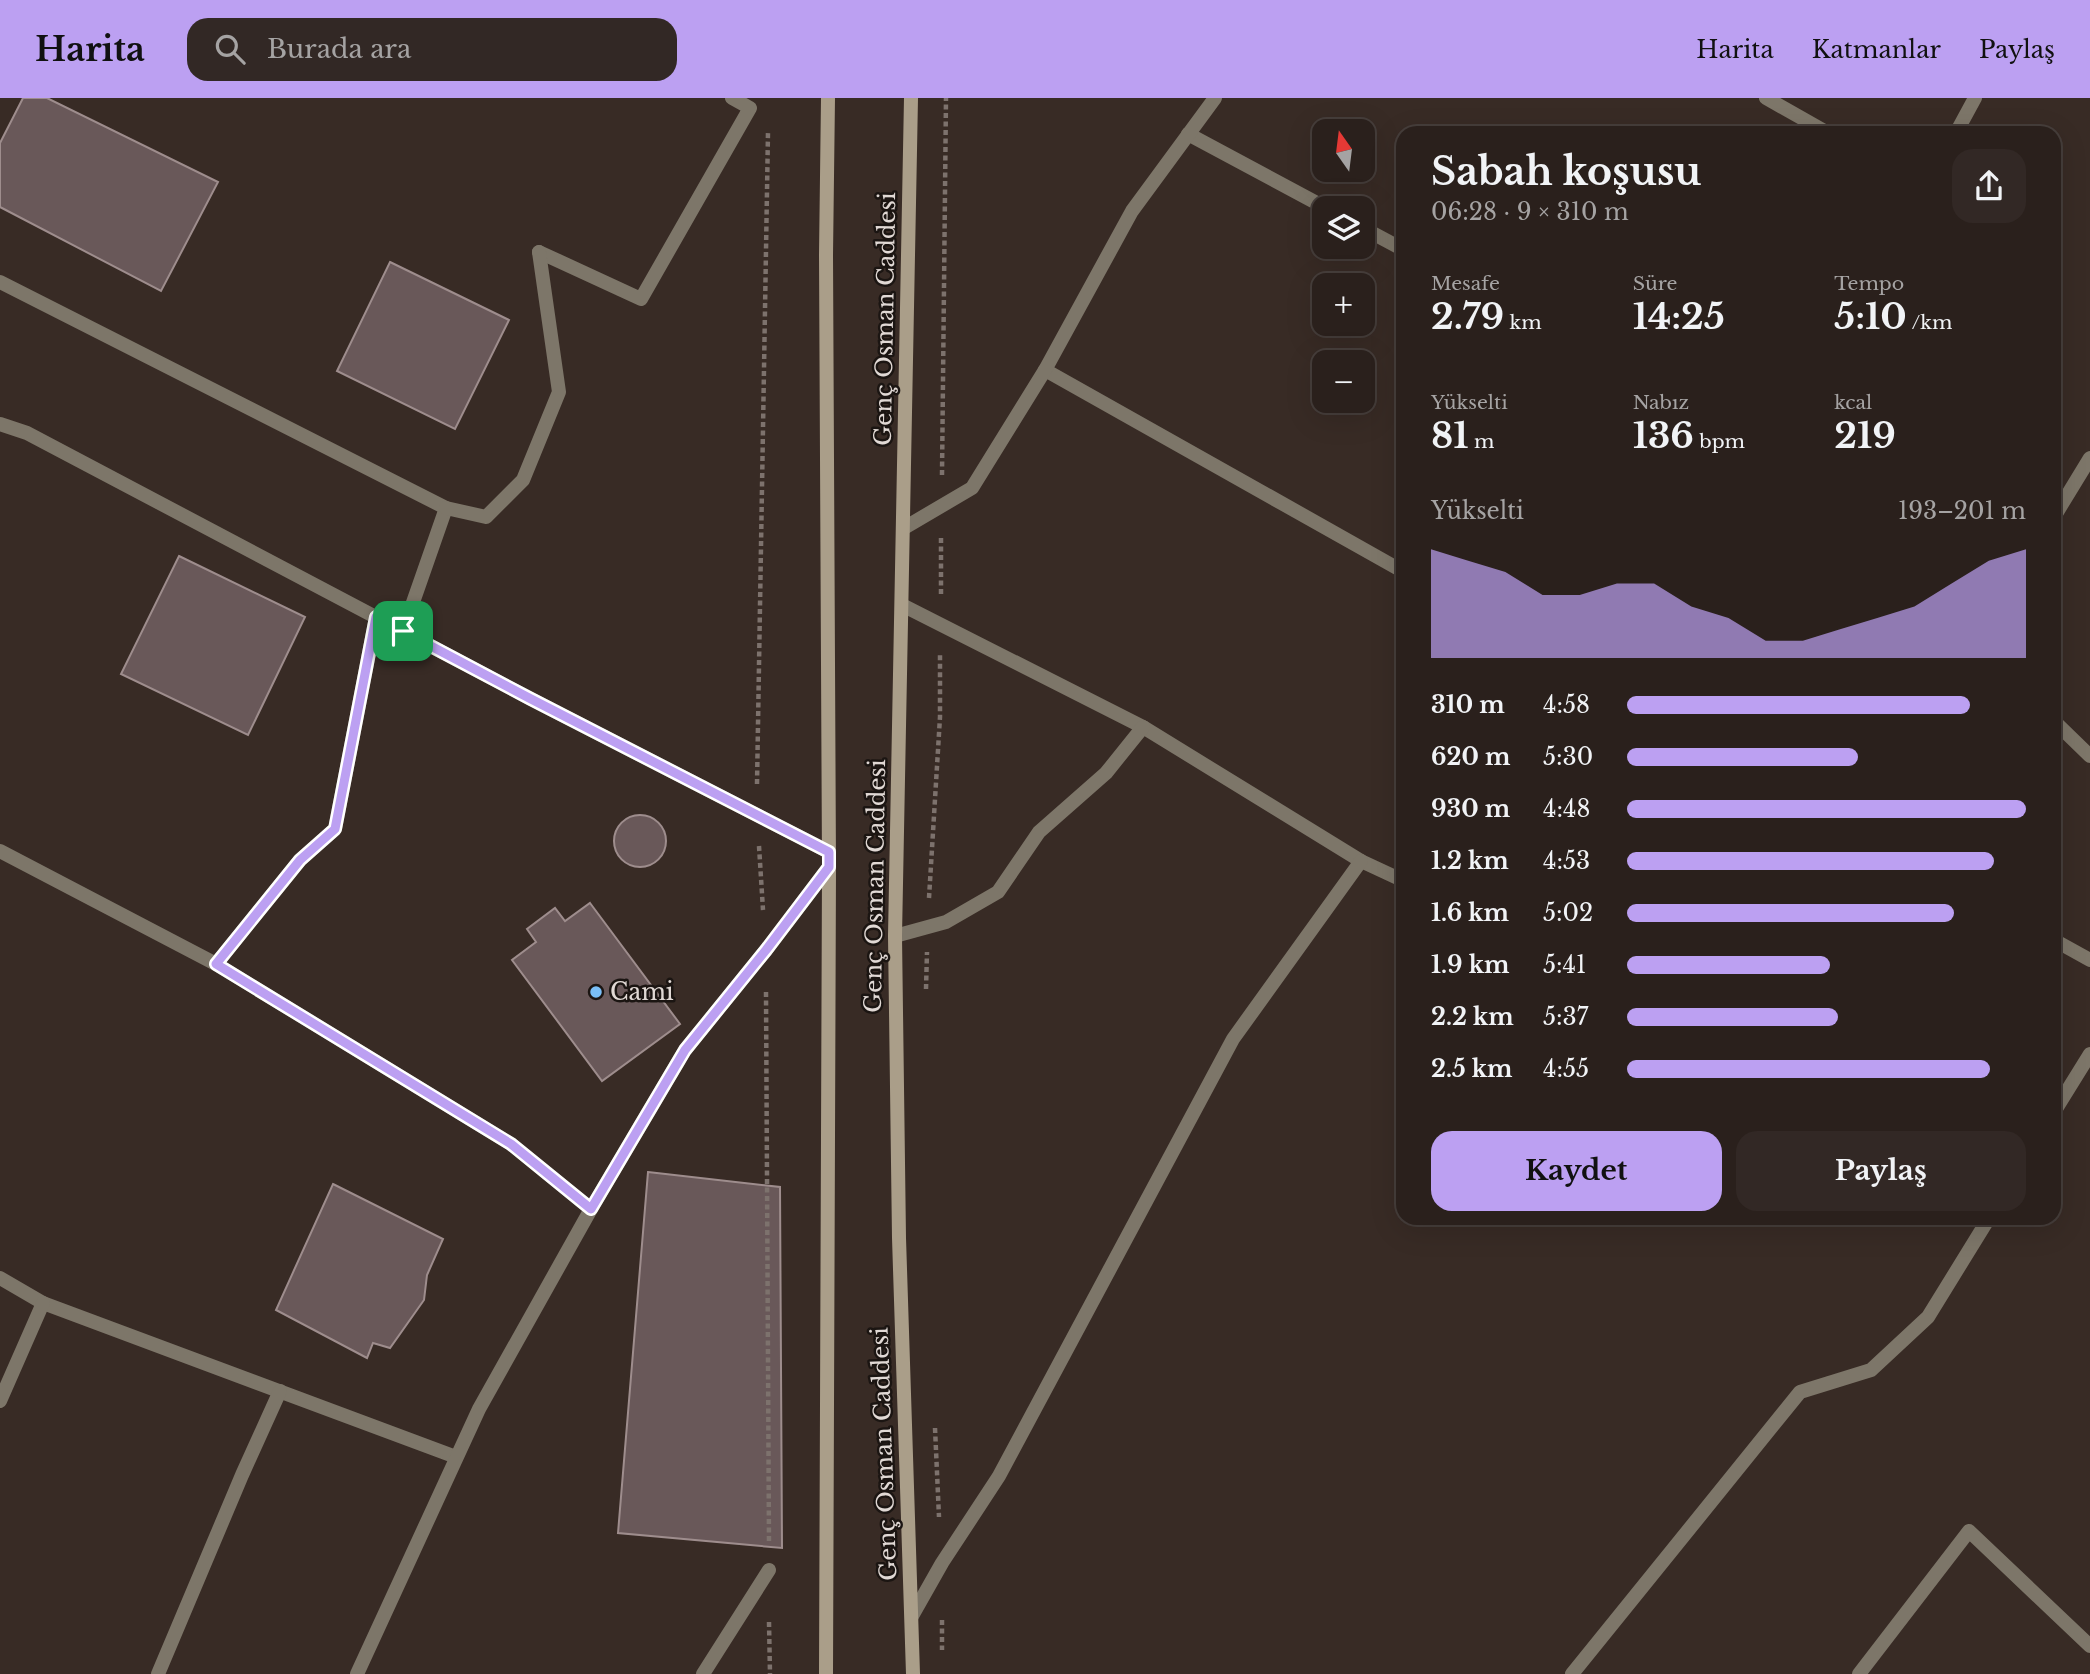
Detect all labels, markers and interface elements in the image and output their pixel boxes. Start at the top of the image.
search box [187,18,677,81]
text: Harita [35,29,145,70]
icon: search [211,30,249,68]
text: Burada ara [267,33,411,65]
text: Harita [1696,35,1774,64]
text: Katmanlar [1812,35,1941,64]
text: Paylaş [1979,35,2055,64]
north arrow [1312,119,1376,182]
map controls [1312,119,1375,413]
text: Sabah koşusu [1431,148,1701,195]
button: share [1952,149,2026,223]
street label: Genç Osman Caddesi [869,192,901,446]
button: layers [1312,196,1375,259]
text: 06:28 · 9 × 310 m [1431,198,1629,226]
text: Mesafe [1431,272,1500,295]
text: Süre [1633,272,1677,295]
text: Tempo [1834,272,1904,295]
button: + [1312,273,1375,336]
text: 2.79 [1431,295,1504,338]
text: 14:25 [1633,295,1725,338]
text: 5:10 [1834,295,1907,338]
text: km [1504,311,1542,334]
text: /km [1907,311,1952,334]
button: − [1312,350,1375,413]
text: Yükselti [1431,391,1508,414]
text: Nabız [1633,391,1689,414]
text: kcal [1834,391,1872,414]
text: 81 [1431,414,1469,457]
text: 136 [1633,414,1694,457]
text: 219 [1834,414,1896,457]
text: m [1469,430,1494,453]
text: bpm [1694,430,1745,453]
text: Yükselti [1431,497,1524,525]
text: 193–201 m [1898,497,2026,525]
pin [373,601,433,661]
icon: arrive [384,612,422,650]
text: 310 m [1431,691,1505,719]
text: 4:58 [1543,691,1590,719]
text: 620 m [1431,743,1510,771]
text: 5:30 [1543,743,1593,771]
street label: Genç Osman Caddesi [859,759,891,1013]
text: 930 m [1431,795,1510,823]
text: 4:48 [1543,795,1590,823]
text: 1.2 km [1431,847,1509,875]
text: 4:53 [1543,847,1590,875]
text: 1.6 km [1431,899,1509,927]
text: 5:02 [1543,899,1593,927]
text: 1.9 km [1431,951,1509,979]
text: 5:41 [1543,951,1586,979]
place label: Cami [610,978,674,1006]
marker: Cami [588,984,604,1000]
text: 2.2 km [1431,1003,1514,1031]
text: 5:37 [1543,1003,1588,1031]
text: 2.5 km [1431,1055,1512,1083]
text: 4:55 [1543,1055,1589,1083]
button: Kaydet [1431,1131,1722,1211]
button: Paylaş [1736,1131,2026,1211]
street label: Genç Osman Caddesi [866,1327,902,1581]

